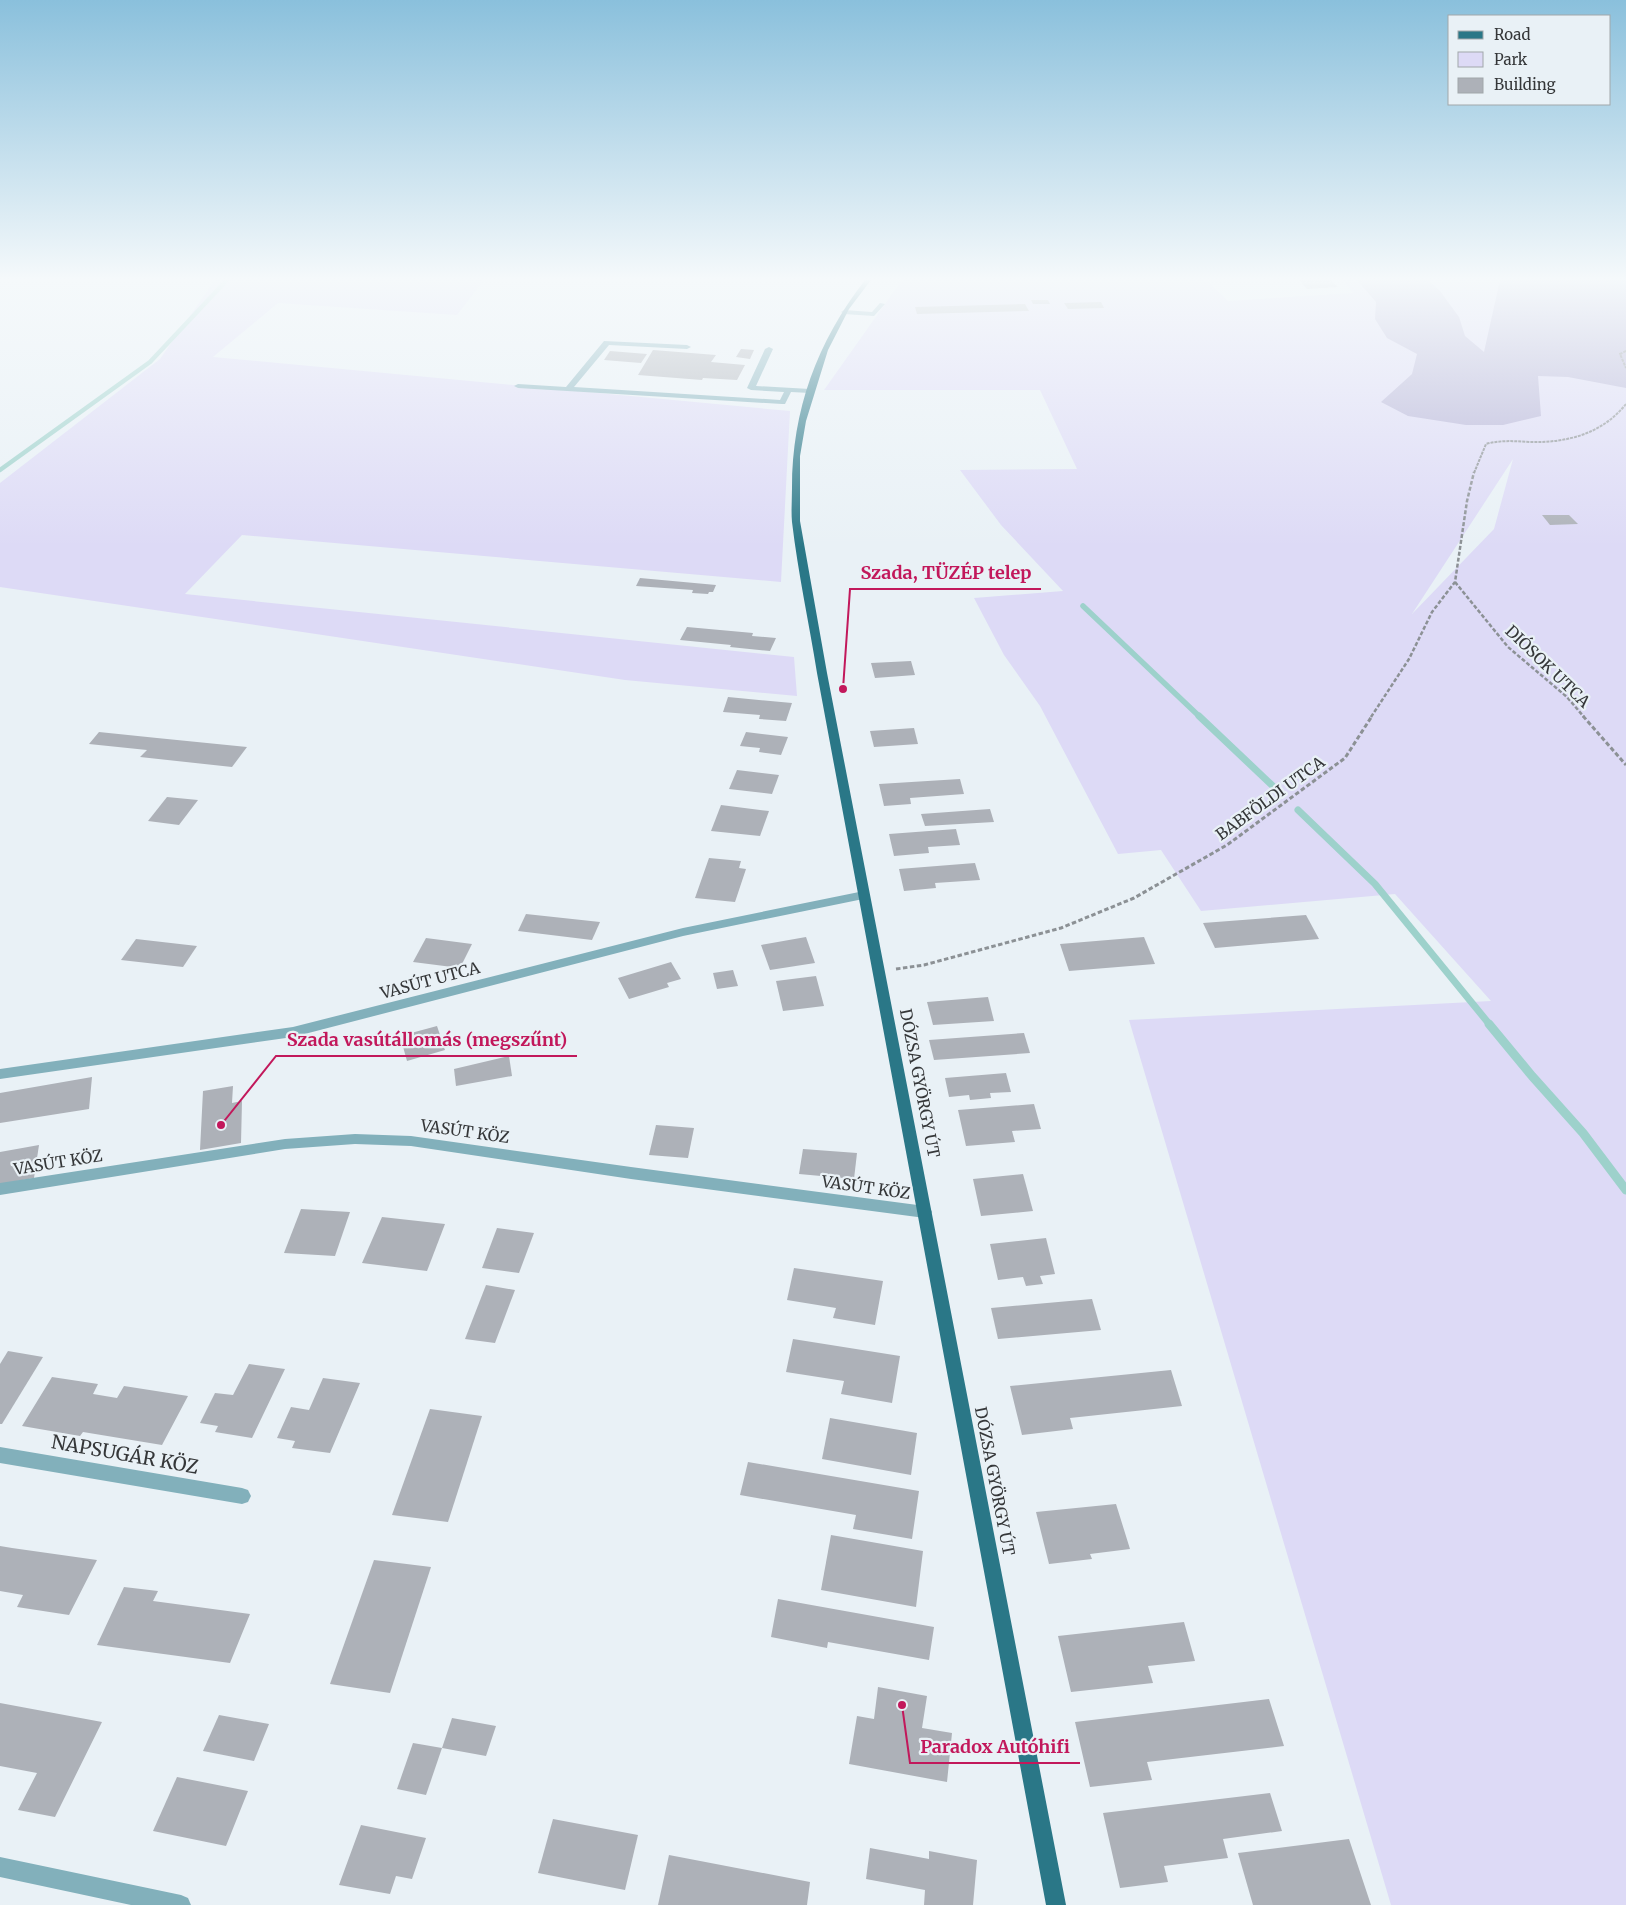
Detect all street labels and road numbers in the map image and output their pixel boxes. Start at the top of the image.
street label: DIÓSOK UTCA [1502,621,1595,712]
street label: BABFÖLDI UTCA [1212,751,1329,844]
street label: VASÚT UTCA [377,957,483,1003]
street label: DÓZSA GYÖRGY ÚT [896,1007,944,1159]
street label: VASÚT KÖZ [418,1115,511,1147]
street label: VASÚT KÖZ [11,1145,104,1179]
street label: VASÚT KÖZ [819,1171,912,1203]
street label: DÓZSA GYÖRGY ÚT [971,1405,1019,1557]
street label: NAPSUGÁR KÖZ [50,1429,200,1479]

